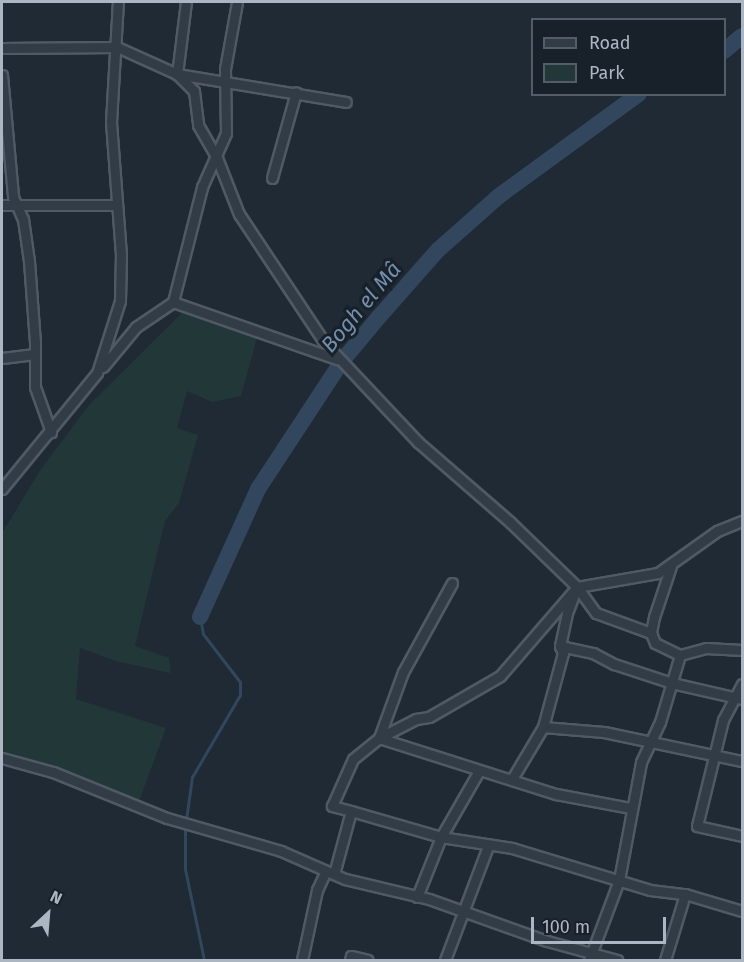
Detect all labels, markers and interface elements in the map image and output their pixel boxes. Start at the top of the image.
legend [531,18,726,96]
text: Road [589,32,631,54]
text: Park [589,62,624,84]
water label: Bogh el Mâ [315,256,407,358]
north arrow [18,884,78,944]
text: N [47,887,65,908]
scale bar [534,905,669,943]
text: 100 m [542,916,590,938]

